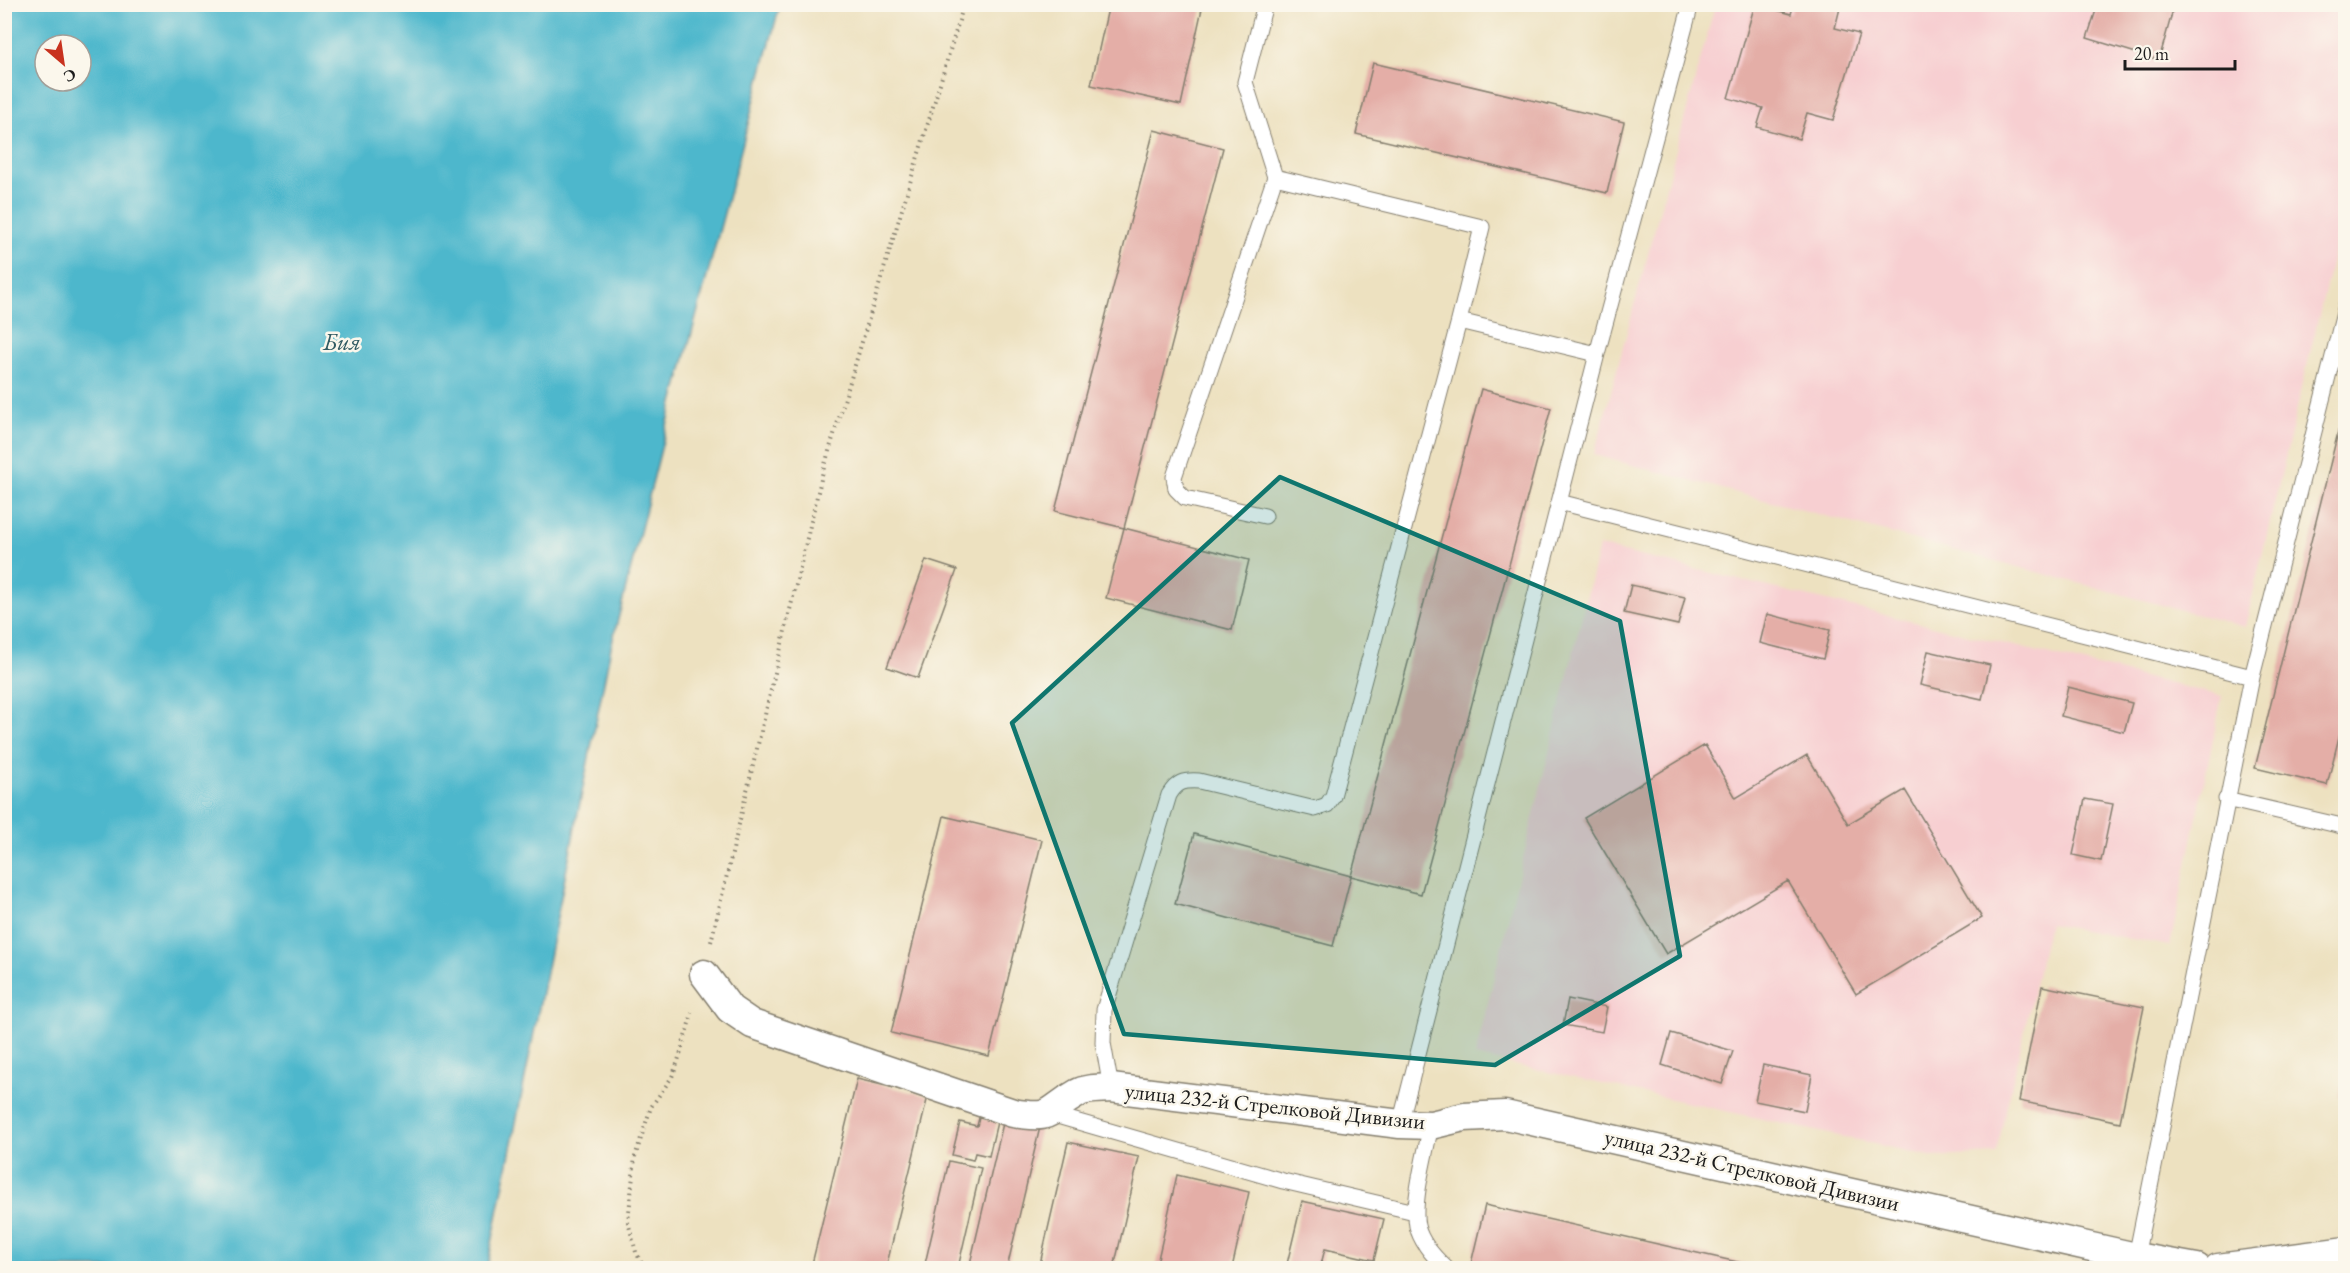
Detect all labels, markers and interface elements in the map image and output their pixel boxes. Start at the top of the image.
north arrow [33,33,93,93]
scale bar [2125,33,2234,71]
text: 20 m [2134,42,2169,65]
text: С [60,64,80,88]
water label: Бия [322,326,361,357]
street label: улица 232-й Стрелковой Дивизии [1123,1076,1427,1136]
street label: улица 232-й Стрелковой Дивизии [1602,1122,1903,1218]

